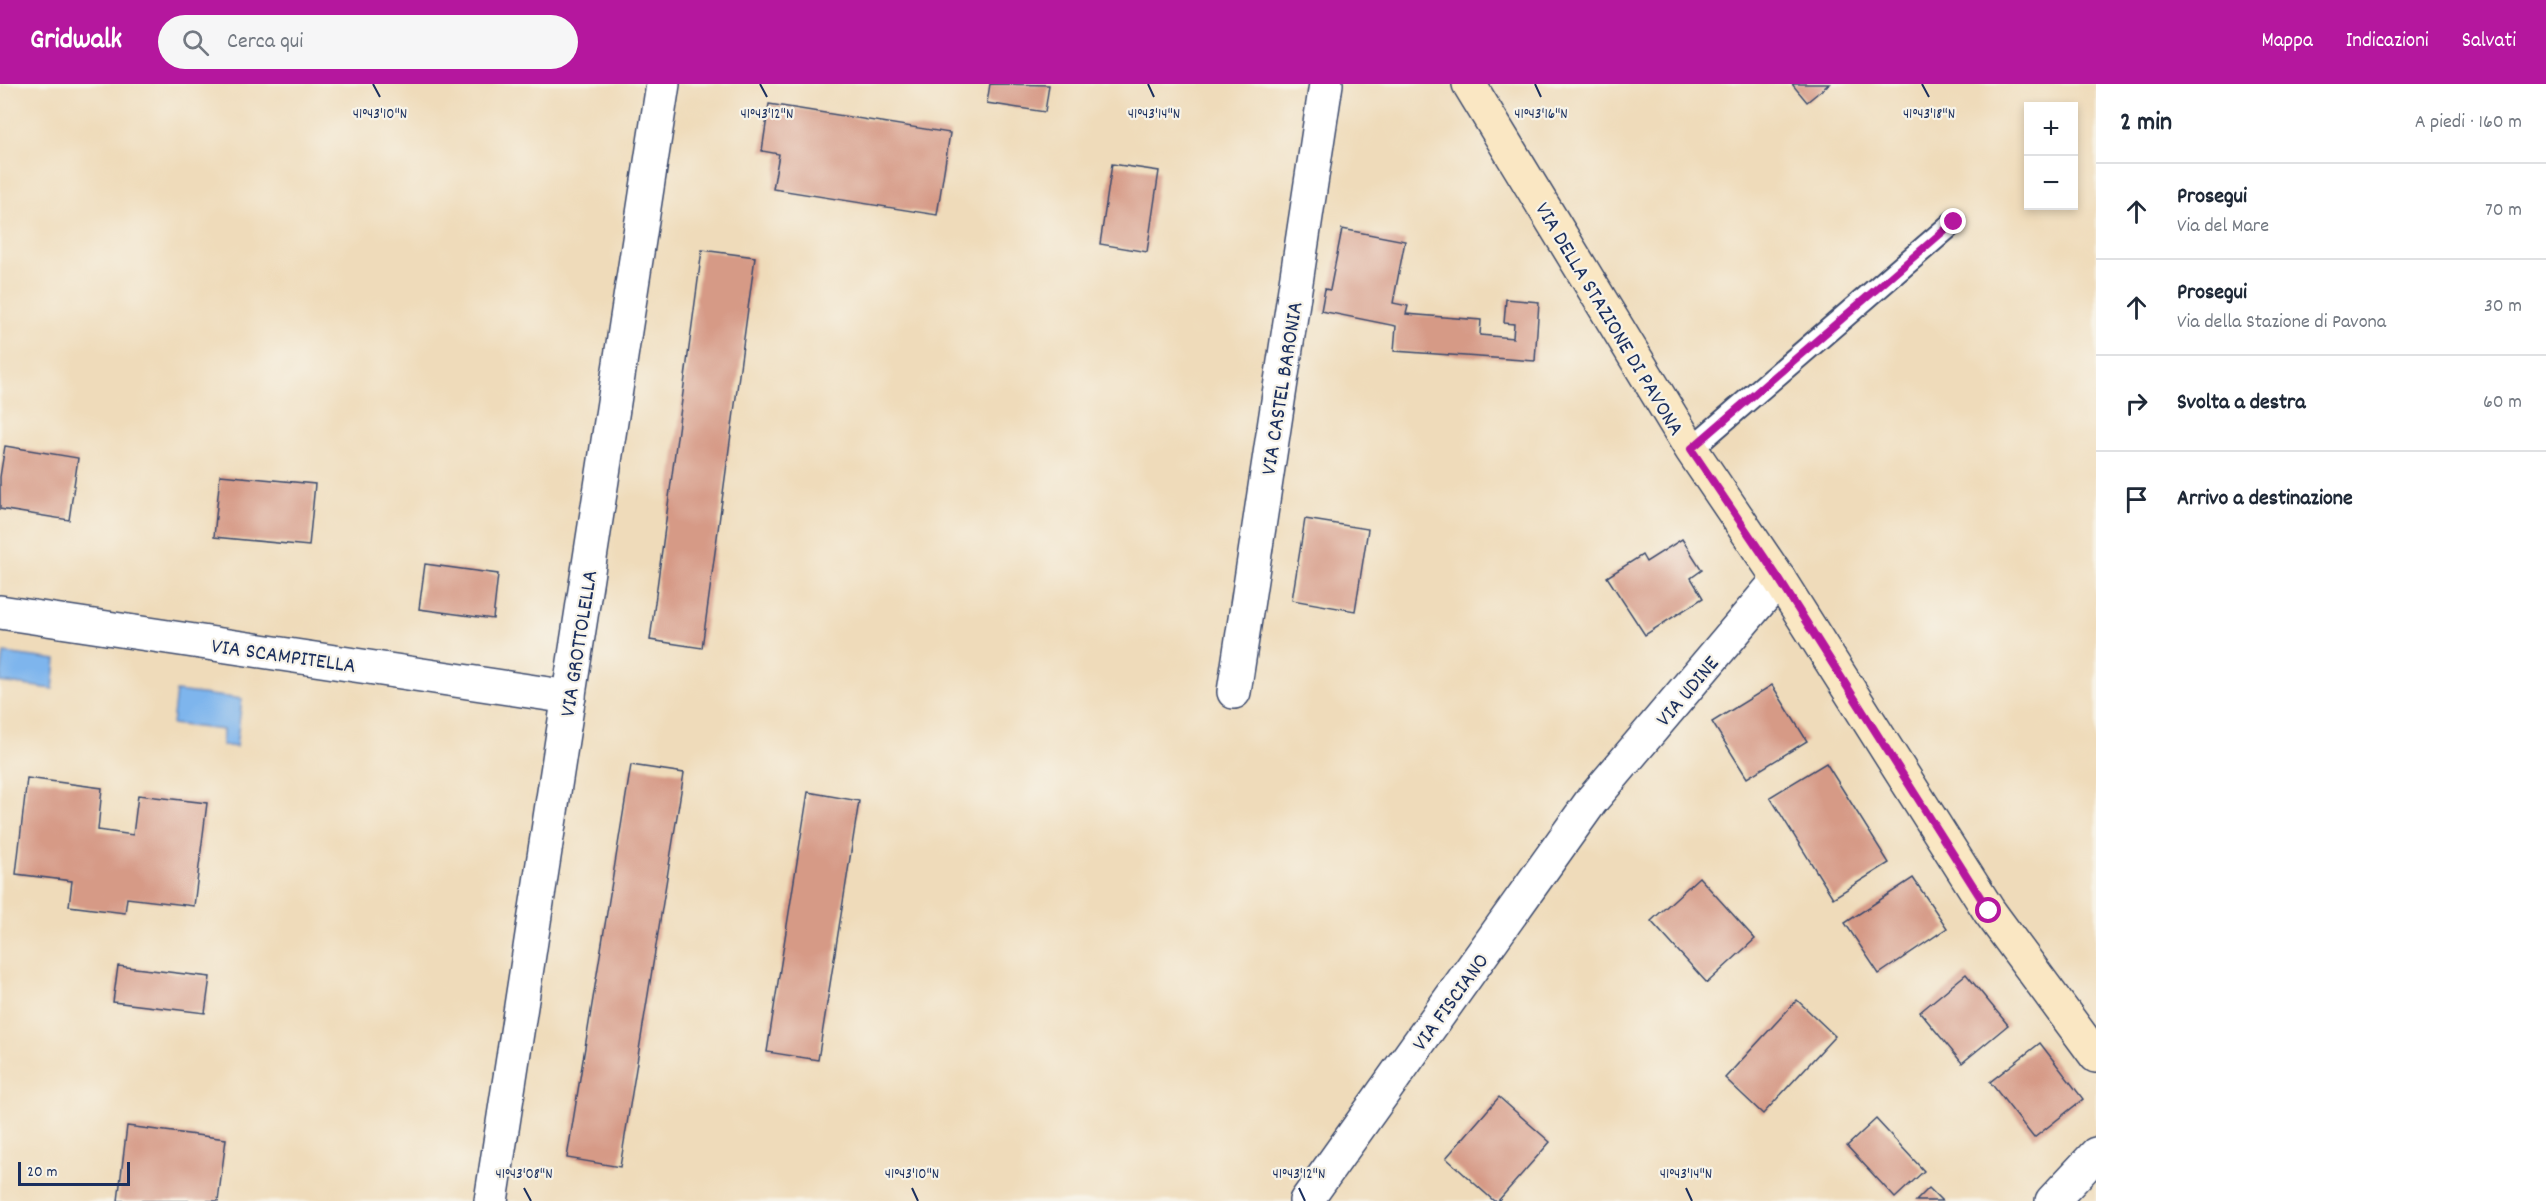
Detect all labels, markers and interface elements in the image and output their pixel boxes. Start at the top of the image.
search box [158,15,578,69]
text: Gridwalk [30,22,122,62]
icon: search [179,26,212,59]
text: Cerca qui [227,27,303,58]
text: Mappa [2261,27,2313,57]
text: Indicazioni [2346,27,2429,57]
text: Salvati [2462,27,2516,57]
map controls [2024,102,2078,210]
button: + [2024,102,2078,156]
text: 41°43'10"N [353,104,407,126]
text: 41°43'12"N [741,104,793,126]
text: 41°43'14"N [1128,104,1180,126]
text: 41°43'16"N [1514,104,1568,126]
text: 41°43'18"N [1903,104,1955,126]
text: 2 min [2120,105,2172,142]
text: A piedi · 160 m [2415,109,2522,137]
button: − [2024,156,2078,210]
text: Prosegui [2177,182,2247,213]
icon: ahead [2120,195,2153,228]
street label: VIA DELLA STAZIONE DI PAVONA [1526,197,1690,443]
text: 70 m [2485,197,2522,225]
route end [1940,208,1966,234]
text: Via del Mare [2177,213,2269,241]
text: Prosegui [2177,278,2247,309]
icon: ahead [2120,291,2153,324]
text: 30 m [2484,293,2522,321]
street label: VIA CASTEL BARONIA [1254,300,1312,478]
text: Via della Stazione di Pavona [2177,309,2386,337]
icon: right [2120,387,2153,420]
text: Svolta a destra [2177,388,2306,419]
text: 60 m [2483,389,2522,417]
icon: arrive [2120,483,2153,516]
text: Arrivo a destinazione [2177,484,2353,515]
street label: VIA GROTTOLELLA [554,568,607,719]
street label: VIA SCAMPITELLA [209,632,358,683]
street label: VIA UDINE [1650,650,1728,734]
route start [1975,897,2001,923]
street label: VIA FISCIANO [1406,948,1498,1058]
scale bar [18,1159,130,1186]
text: 20 m [27,1161,57,1184]
text: 41°43'08"N [495,1164,553,1186]
text: 41°43'10"N [885,1164,939,1186]
text: 41°43'12"N [1273,1164,1325,1186]
text: 41°43'14"N [1660,1164,1712,1186]

